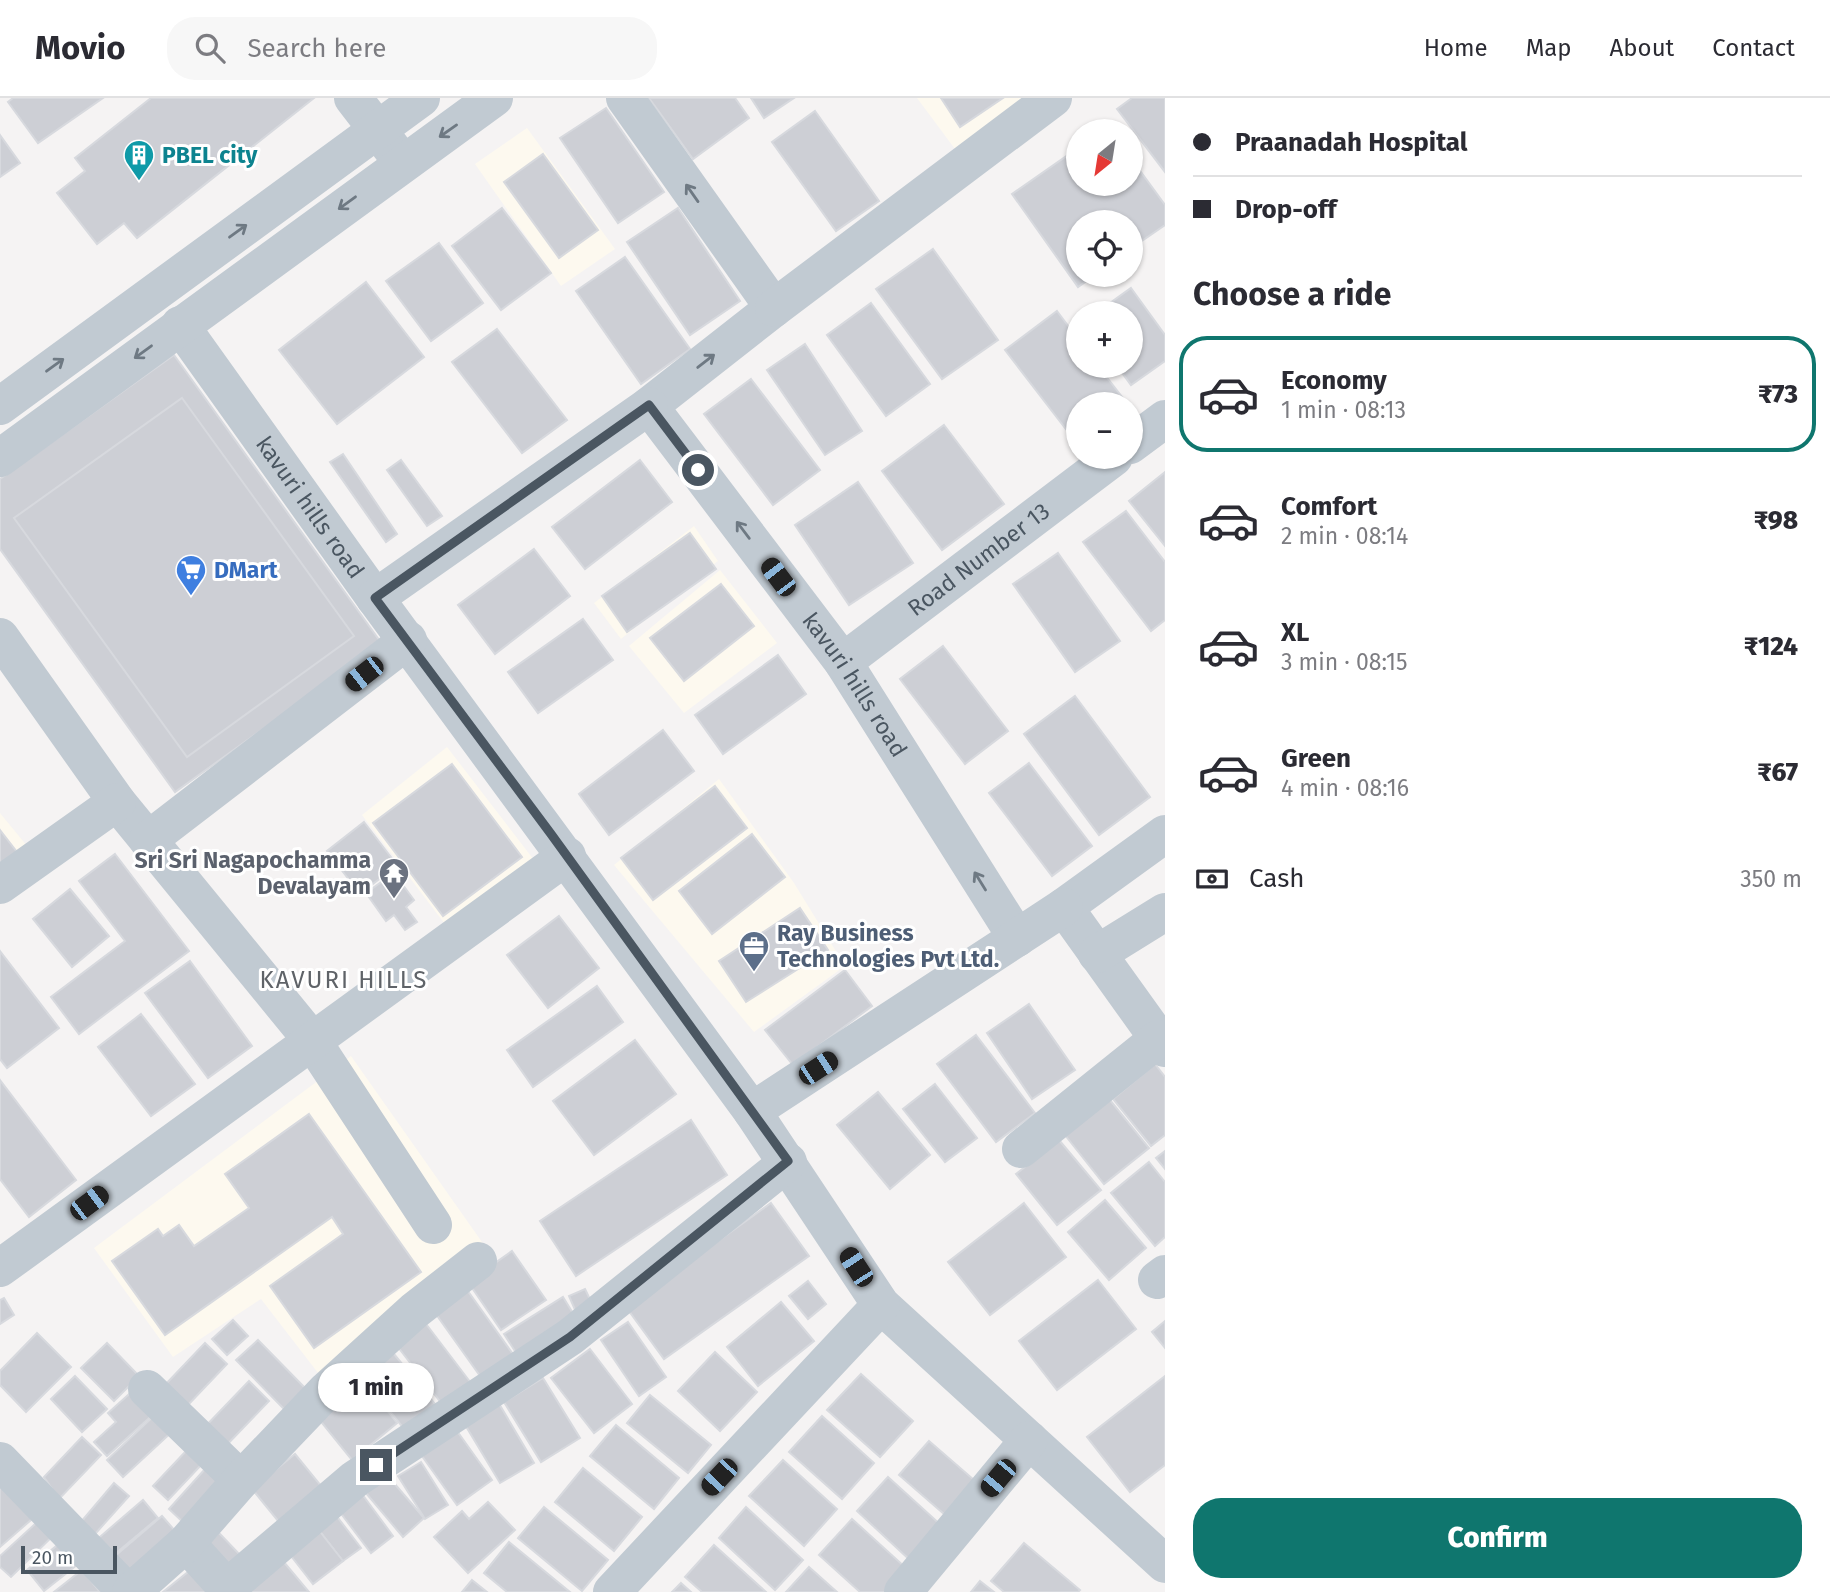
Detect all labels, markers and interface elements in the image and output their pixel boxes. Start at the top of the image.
search box [167,17,657,80]
text: Movio [35,28,125,68]
icon: search [191,29,229,67]
text: Search here [247,33,386,64]
text: Home [1424,34,1488,62]
text: Map [1526,34,1572,62]
text: About [1610,34,1674,62]
text: Contact [1712,34,1795,62]
north arrow [1066,119,1143,196]
map controls [1066,119,1143,469]
one-way arrow [439,123,458,138]
text: Praanadah Hospital [1235,127,1468,158]
building icon: PBEL city [122,138,156,182]
place label: PBEL city [162,141,259,169]
one-way arrow [685,184,699,203]
text: Drop-off [1235,194,1337,225]
one-way arrow [338,196,357,210]
button: locate [1066,210,1143,287]
one-way arrow [229,224,248,239]
text: Choose a ride [1193,275,1391,313]
button: + [1066,301,1143,378]
one-way arrow [135,344,153,359]
one-way arrow [696,354,714,369]
one-way arrow [45,358,64,373]
icon: car [1197,363,1260,426]
text: Economy [1281,365,1387,396]
text: ₹73 [1758,379,1798,410]
button: − [1066,392,1143,469]
text: 1 min · 08:13 [1281,396,1406,424]
street label: kavuri hills road [250,431,370,584]
route start [682,454,714,486]
icon: car [1197,489,1260,552]
text: Comfort [1281,491,1377,522]
street label: Road Number 13 [902,497,1055,622]
text: ₹98 [1754,505,1798,536]
one-way arrow [736,521,750,540]
text: 2 min · 08:14 [1281,522,1408,550]
supermarket icon: DMart [174,553,208,597]
car [757,554,800,600]
place label: DMart [214,556,279,584]
street label: kavuri hills road [797,607,913,762]
icon: car [1197,615,1260,678]
text: XL [1281,617,1309,648]
text: ₹124 [1744,631,1798,662]
text: 3 min · 08:15 [1281,648,1408,676]
car [341,653,388,695]
icon: car [1197,741,1260,804]
text: Green [1281,743,1351,774]
text: ₹67 [1757,757,1798,788]
text: 4 min · 08:16 [1281,774,1409,802]
place label: Sri Sri Nagapochamma Devalayam [134,846,371,900]
temple icon: Sri Sri Nagapochamma Devalayam [377,856,411,900]
icon: cash [1193,860,1231,898]
text: Cash [1249,863,1305,894]
text: 350 m [1740,865,1802,893]
one-way arrow [973,871,987,891]
place label: Ray Business Technologies Pvt Ltd. [777,919,999,973]
office icon: Ray Business Technologies Pvt Ltd. [737,929,771,973]
district label: KAVURI HILLS [260,966,428,994]
car [795,1048,842,1088]
car [66,1182,113,1224]
car [836,1244,877,1290]
callout: 1 min [318,1364,434,1412]
text: 1 min [348,1373,404,1401]
route end [360,1449,392,1481]
car [697,1454,742,1500]
car [977,1455,1020,1501]
button: Confirm [1193,1498,1802,1578]
scale bar [21,1543,117,1575]
text: 20 m [32,1546,73,1569]

